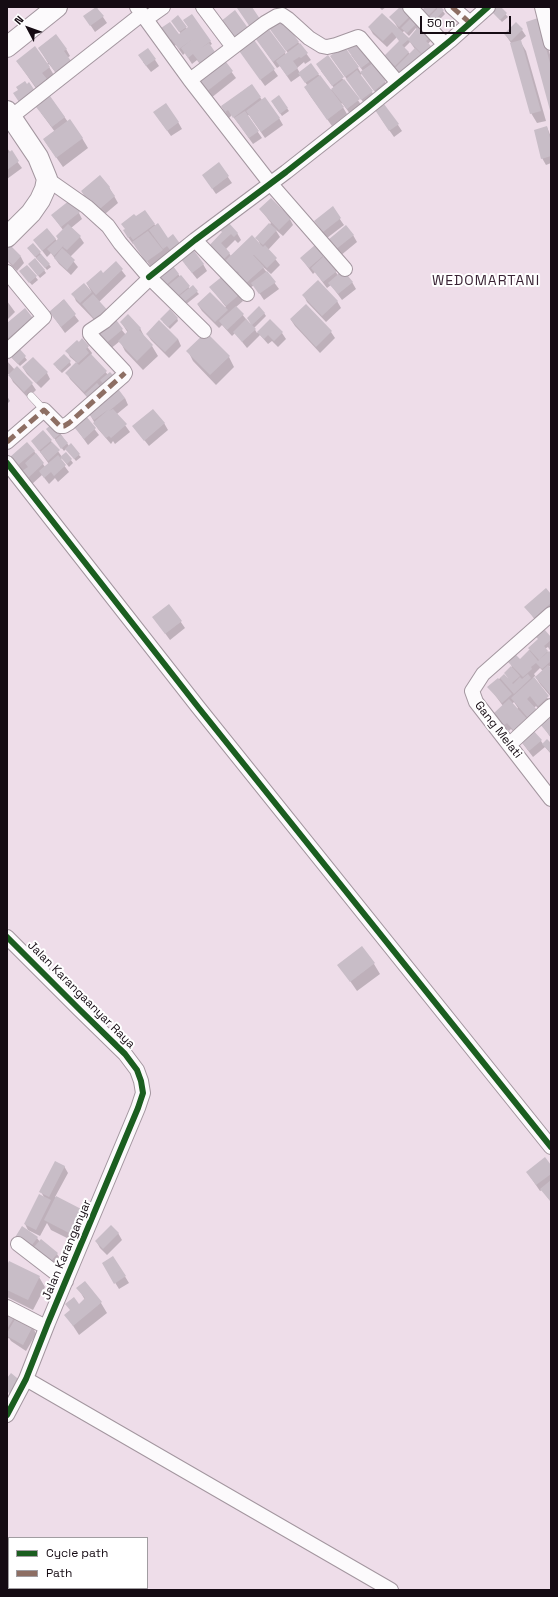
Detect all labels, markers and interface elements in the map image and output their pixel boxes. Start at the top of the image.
north arrow [8,8,48,48]
scale bar [422,8,513,34]
text: N [11,13,27,28]
text: 50 m [427,15,455,31]
district label: WEDOMARTANI [432,273,540,289]
street label: Gang Melati [471,699,525,761]
street label: Jalan Karangaanyar Raya [24,938,138,1052]
street label: Jalan Karanganyar [39,1198,95,1302]
legend [8,1537,148,1589]
text: Cycle path [46,1545,108,1561]
text: Path [46,1565,72,1581]

